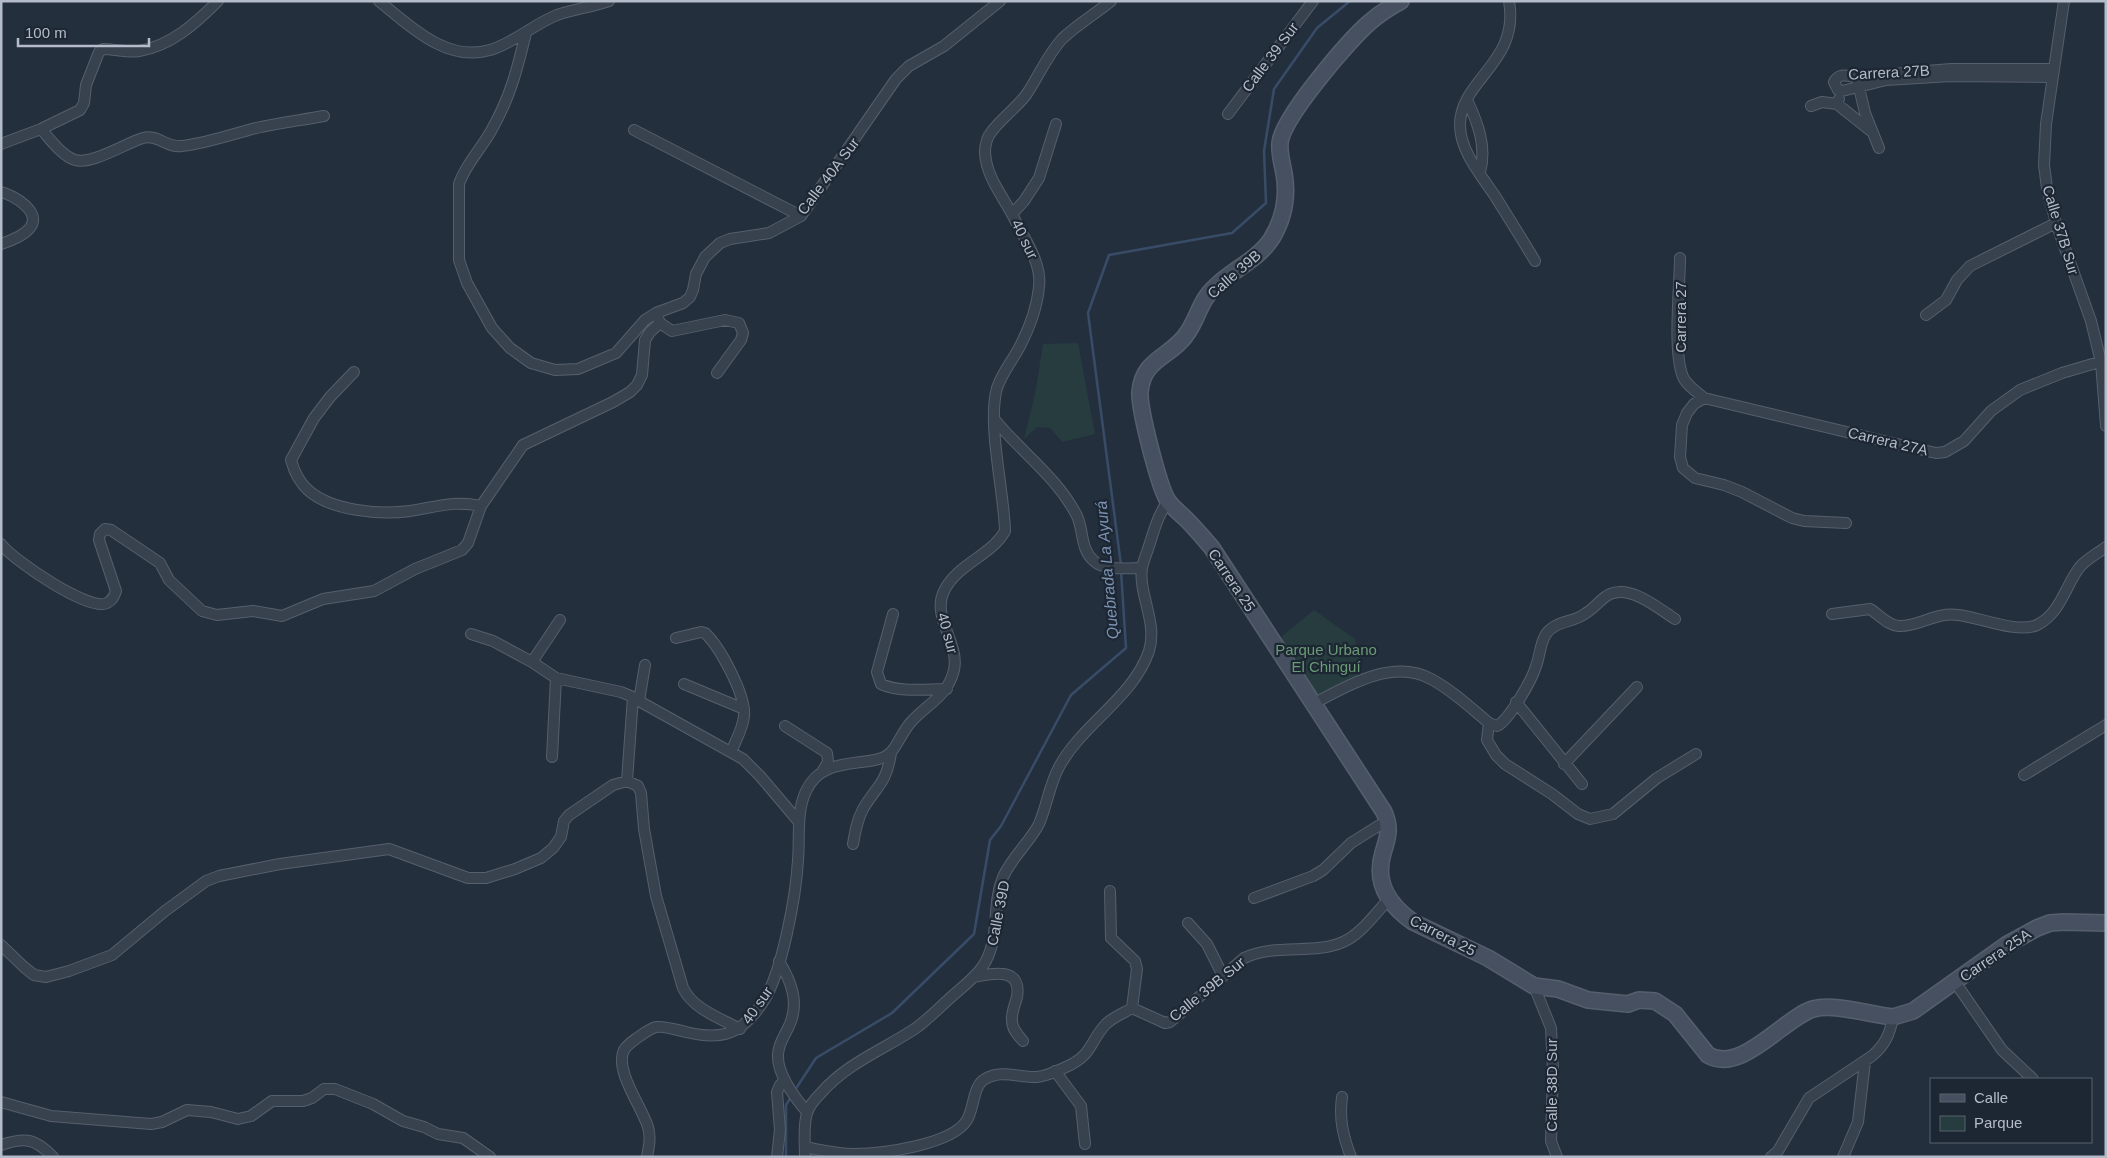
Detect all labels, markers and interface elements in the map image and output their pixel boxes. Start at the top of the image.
scale bar [18,15,149,47]
street label: Calle 39 Sur [1238,19,1302,95]
text: 100 m [25,24,67,41]
street label: Carrera 27B [1848,61,1930,83]
street label: Calle 40A Sur [794,134,862,218]
street label: Calle 37B Sur [2039,183,2083,277]
street label: 40 sur [1008,217,1042,261]
street label: Calle 39B [1204,246,1264,302]
street label: Carrera 27 [1672,281,1689,353]
street label: Carrera 27A [1846,424,1930,458]
water label: Quebrada La Ayurá [1092,500,1122,640]
street label: Carrera 25 [1205,546,1259,614]
street label: 40 sur [934,611,962,655]
park label: Parque Urbano El Chinguí [1275,641,1377,675]
street label: Calle 39D [983,879,1013,947]
street label: Carrera 25 [1407,911,1479,959]
street label: Carrera 25A [1956,925,2034,985]
street label: Calle 39B Sur [1166,953,1248,1025]
street label: 40 sur [738,983,776,1027]
street label: Calle 38D Sur [1543,1038,1560,1132]
legend [1930,1078,2092,1143]
text: Calle [1974,1089,2008,1106]
text: Parque [1974,1114,2022,1131]

